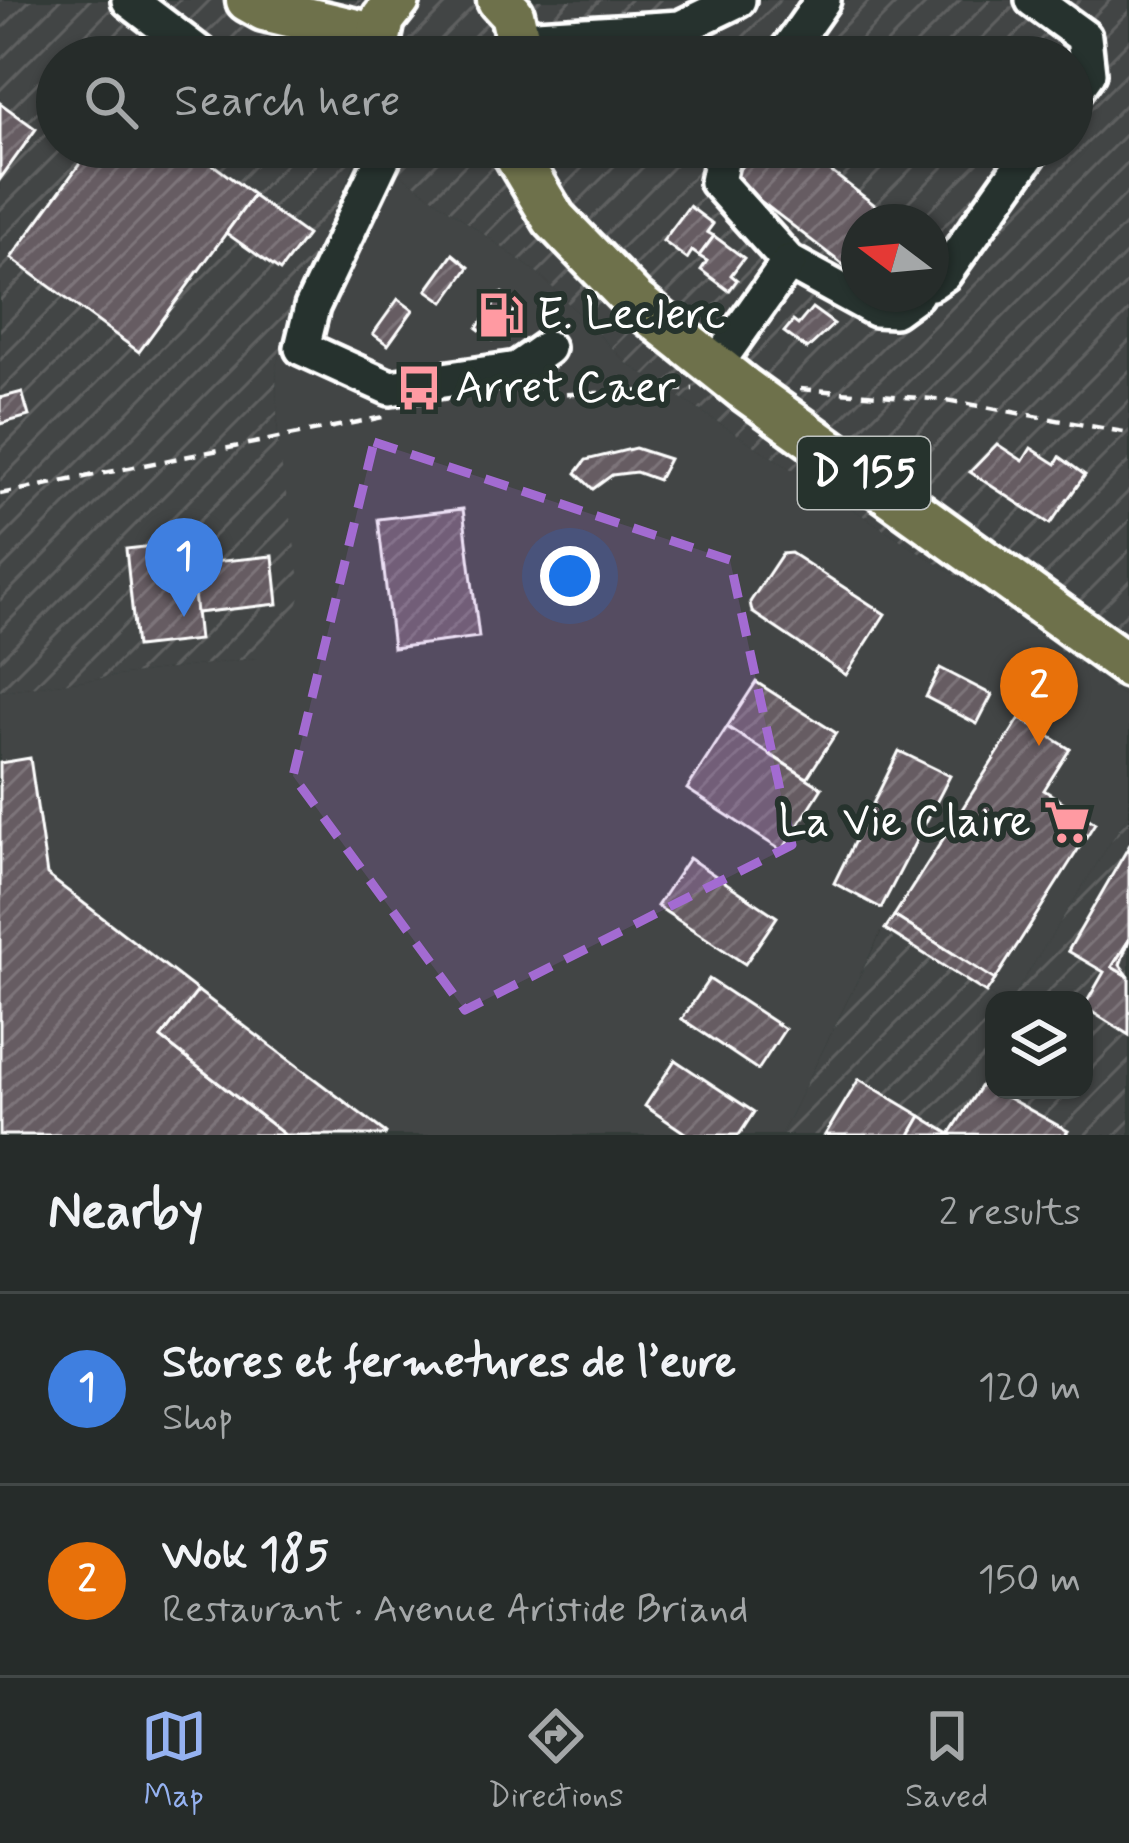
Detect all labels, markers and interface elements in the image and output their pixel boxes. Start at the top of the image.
search box [36,36,1093,168]
icon: search [78,69,144,135]
text: Search here [174,73,401,132]
north arrow [841,204,949,312]
place label: E. Leclerc [537,286,726,345]
fuel station icon: E. Leclerc [476,290,526,340]
place label: Arret Caer [455,359,676,418]
bus stop icon: Arret Caer [394,363,444,413]
road number: D 155 [798,437,930,509]
pin: 1 [145,518,223,617]
your location [540,546,600,606]
pin: 2 [1000,647,1078,746]
place label: La Vie Claire [779,793,1031,852]
supermarket icon: La Vie Claire [1042,797,1092,847]
map controls [985,991,1093,1099]
button: layers [985,991,1093,1099]
text: Nearby [48,1180,203,1246]
text: 2 results [939,1188,1081,1239]
text: Stores et fermetures de l’eure [162,1334,736,1393]
text: 1 [78,1363,96,1414]
text: 120 m [978,1363,1081,1414]
text: Shop [162,1393,234,1444]
text: Wok 185 [162,1526,329,1585]
text: 2 [77,1555,97,1606]
text: 150 m [978,1555,1081,1606]
text: Restaurant · Avenue Aristide Briand [162,1585,748,1636]
tab: Map [141,1703,207,1819]
tab: Directions [488,1703,624,1819]
tab: Saved [905,1703,988,1819]

